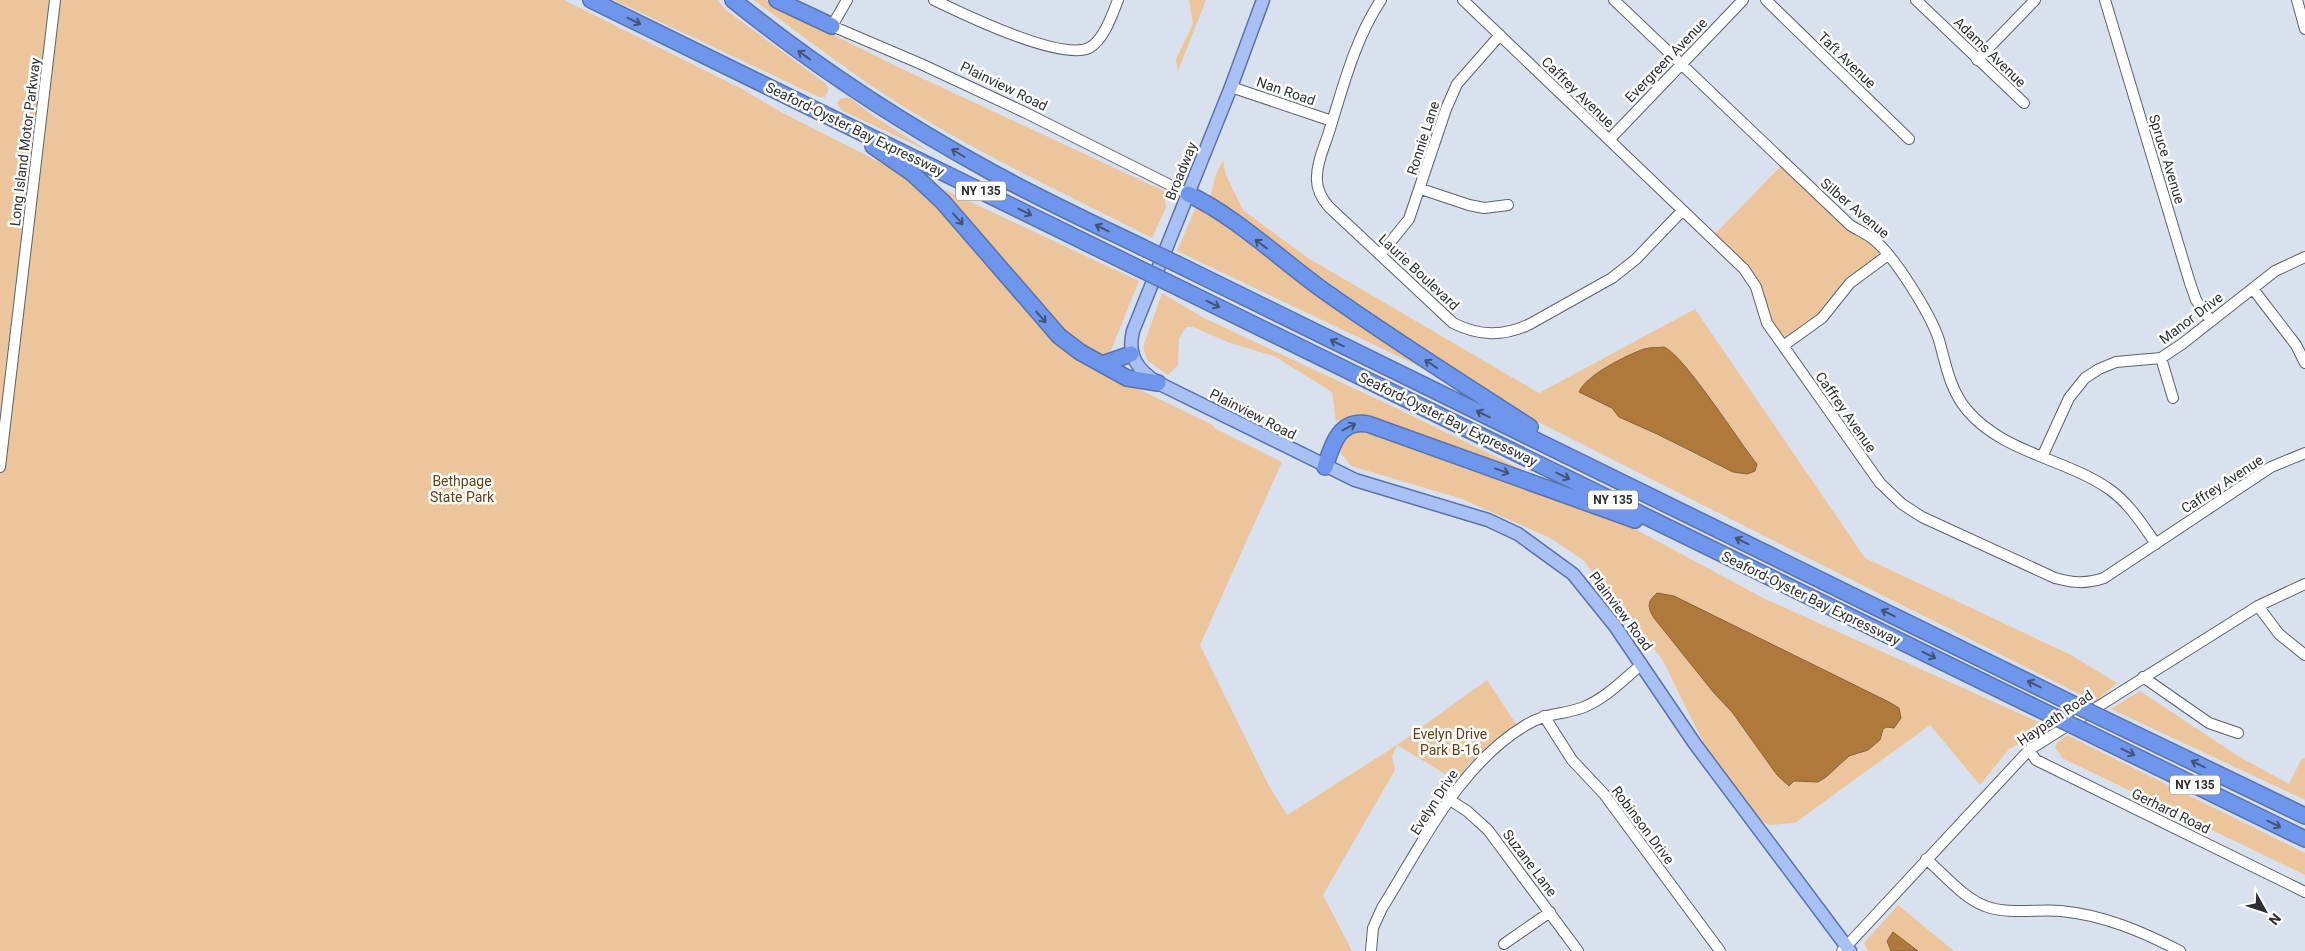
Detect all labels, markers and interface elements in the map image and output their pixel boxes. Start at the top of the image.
street label: Adams Avenue [1951,14,2029,90]
street label: Evergreen Avenue [1622,15,1710,105]
one-way arrow [626,17,641,27]
street label: Taft Avenue [1815,29,1879,91]
one-way arrow [798,49,812,60]
street label: Caffrey Avenue [1539,53,1617,131]
street label: Long Island Motor Parkway [7,57,43,227]
street label: Plainview Road [958,58,1050,114]
street label: Nan Road [1255,74,1317,108]
street label: Seaford-Oyster Bay Expressway [763,79,947,179]
street label: Ronnie Lane [1404,99,1442,177]
street label: Spruce Avenue [2146,112,2188,206]
street label: Broadway [1162,139,1200,203]
one-way arrow [951,148,965,158]
street label: Silber Avenue [1818,175,1892,241]
road number: NY 135 [956,182,1006,200]
one-way arrow [1017,208,1032,217]
one-way arrow [953,212,964,225]
one-way arrow [1095,223,1110,232]
street label: Laurie Boulevard [1376,231,1462,313]
one-way arrow [1255,238,1268,249]
street label: Manor Drive [2156,289,2226,347]
one-way arrow [1205,300,1220,310]
one-way arrow [1035,311,1047,324]
one-way arrow [1330,337,1345,347]
one-way arrow [1425,359,1439,369]
street label: Seaford-Oyster Bay Expressway [1356,369,1540,469]
street label: Caffrey Avenue [1812,369,1880,455]
street label: Plainview Road [1207,385,1299,443]
one-way arrow [1476,409,1491,418]
one-way arrow [1341,422,1356,432]
street label: Caffrey Avenue [2178,452,2266,516]
one-way arrow [1494,467,1509,476]
one-way arrow [1555,472,1570,481]
park label: Bethpage State Park [430,473,495,505]
road number: NY 135 [1588,490,1638,510]
one-way arrow [1735,536,1750,545]
street label: Seaford-Oyster Bay Expressway [1719,548,1903,648]
street label: Plainview Road [1586,568,1656,654]
one-way arrow [1881,607,1896,617]
one-way arrow [1921,651,1936,661]
one-way arrow [2026,679,2041,689]
street label: Haypath Road [2014,687,2096,749]
park label: Evelyn Drive Park B-16 [1413,726,1487,758]
one-way arrow [2120,748,2135,757]
one-way arrow [2191,759,2206,769]
street label: Evelyn Drive [1407,766,1461,838]
road number: NY 135 [2170,776,2220,794]
street label: Robinson Drive [1608,783,1678,867]
street label: Gerhard Road [2129,785,2213,837]
one-way arrow [2266,819,2281,829]
street label: Suzane Lane [1500,826,1560,900]
north arrow [2240,886,2290,936]
text: N [2266,910,2284,928]

